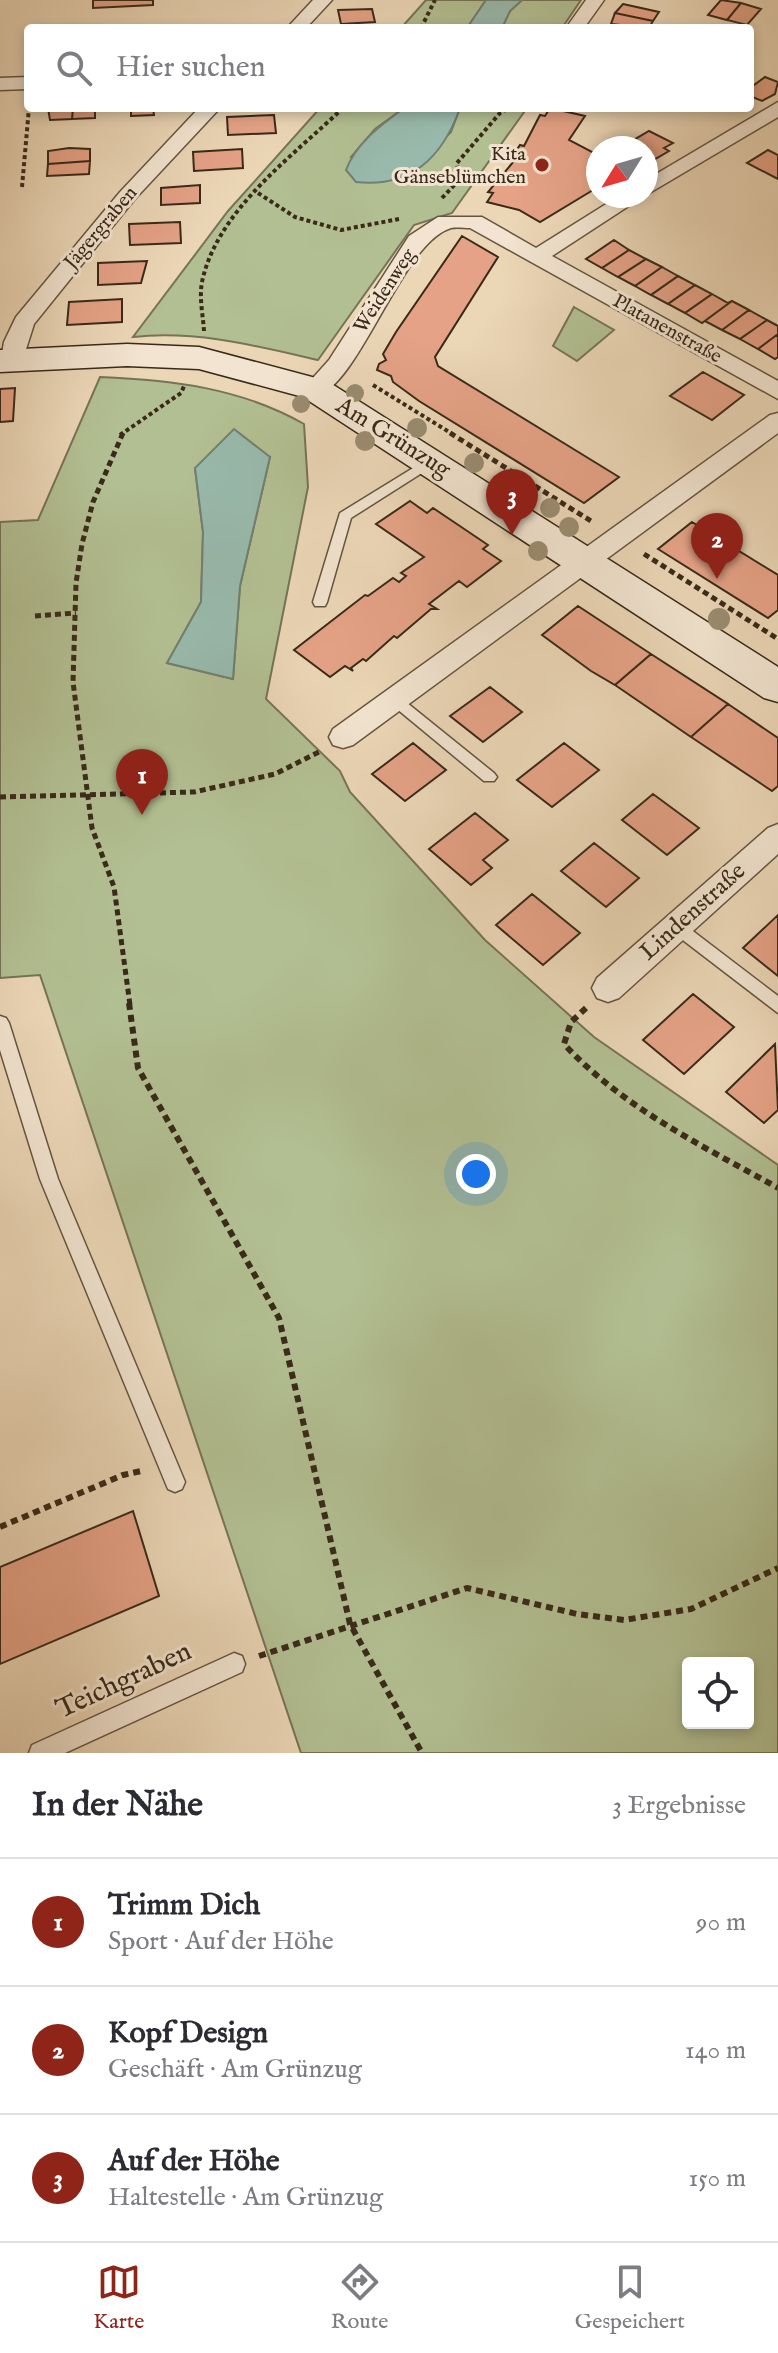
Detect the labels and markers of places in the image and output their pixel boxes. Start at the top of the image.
place label: Kita Gänseblümchen [394,142,526,190]
marker: Kita Gänseblümchen [533,156,551,174]
pin: 3 [486,469,538,535]
pin: 2 [691,513,743,579]
pin: 1 [116,749,168,815]

